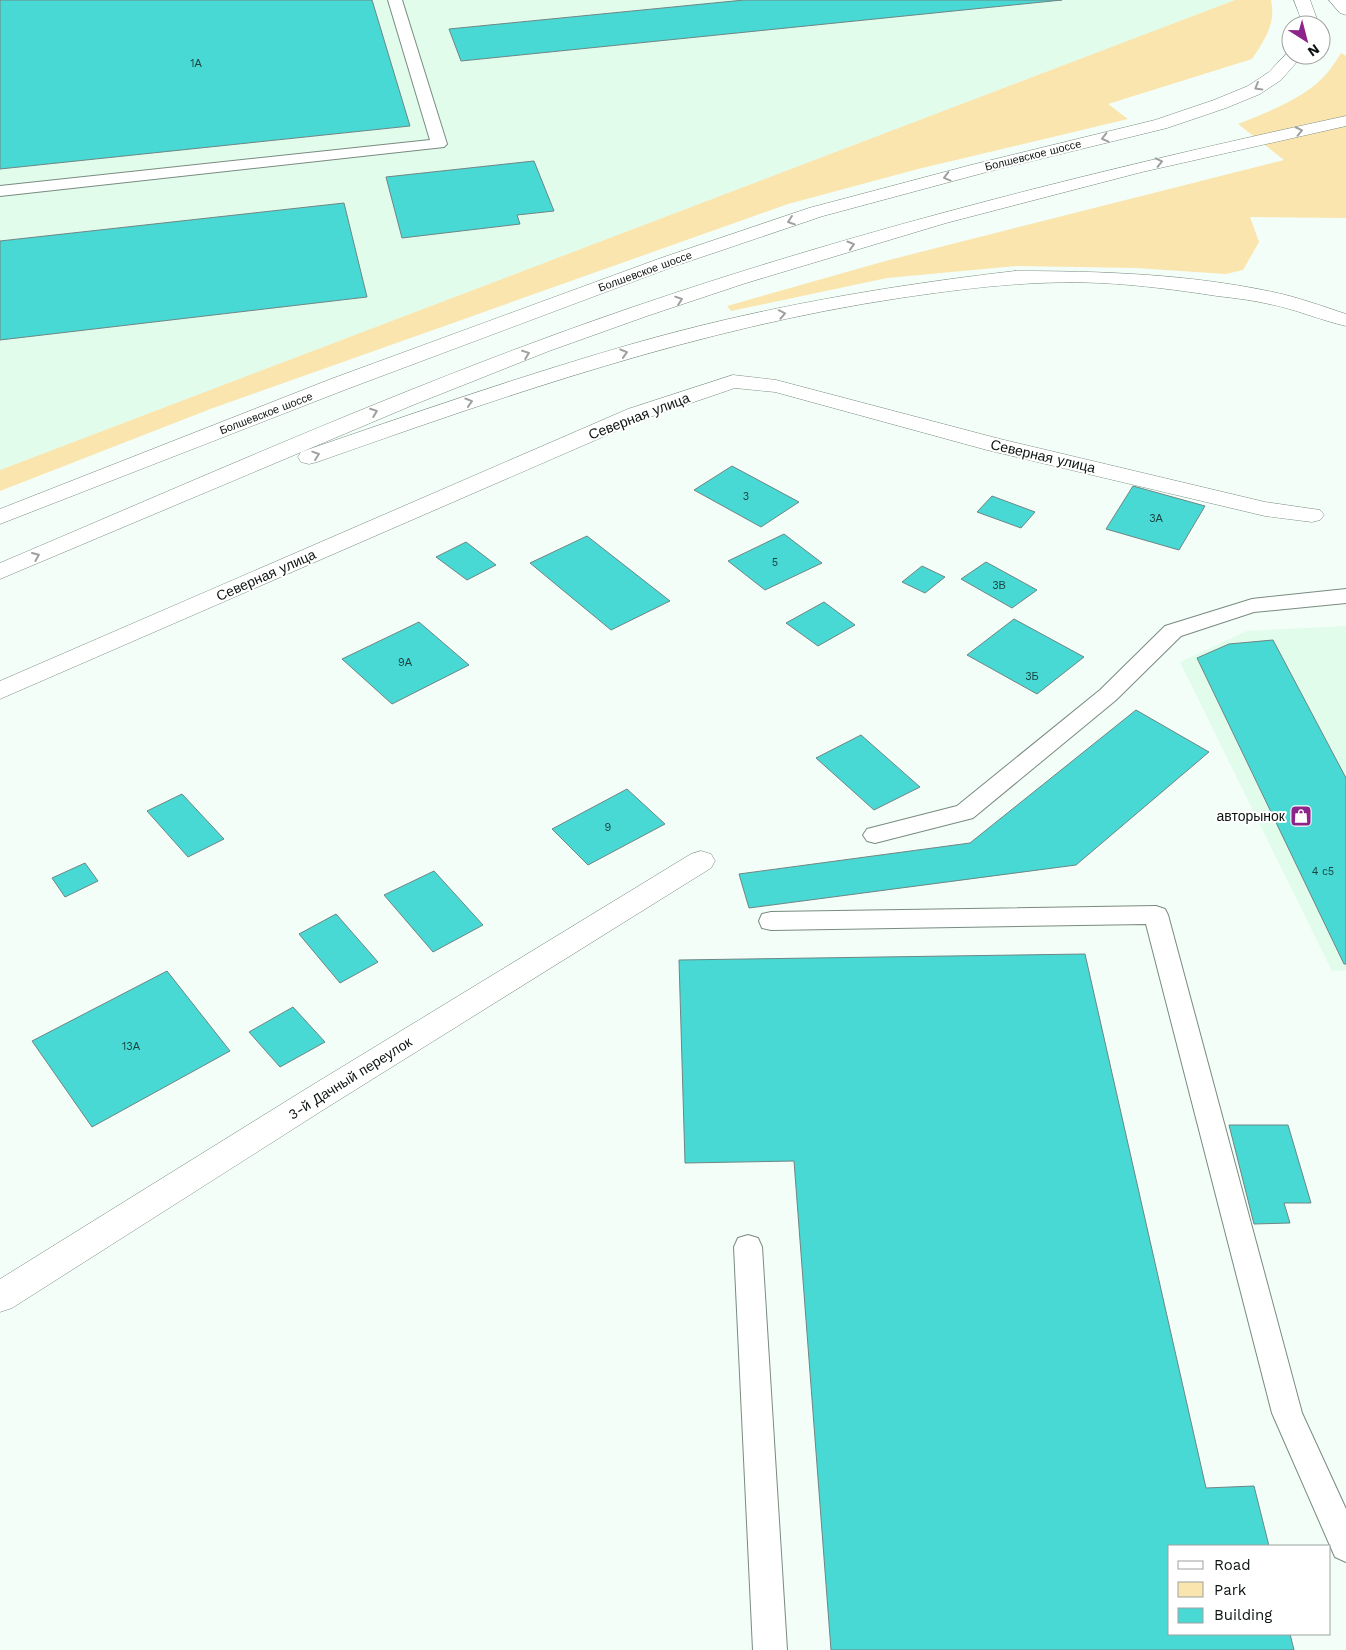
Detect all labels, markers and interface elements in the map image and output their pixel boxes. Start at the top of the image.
north arrow [1281,15,1331,65]
text: N [1305,41,1323,60]
house number: 1А [190,57,202,70]
one-way arrow [1255,80,1264,90]
one-way arrow [1295,126,1303,137]
one-way arrow [1101,132,1109,142]
street label: Болшевское шоссе [984,137,1083,174]
one-way arrow [1155,157,1164,168]
one-way arrow [943,171,951,182]
one-way arrow [787,215,795,225]
one-way arrow [846,241,854,251]
street label: Болшевское шоссе [597,248,694,294]
one-way arrow [674,296,683,306]
one-way arrow [777,309,786,320]
one-way arrow [521,349,530,360]
one-way arrow [620,349,628,359]
street label: Северная улица [586,389,692,443]
street label: Болшевское шоссе [218,390,315,437]
one-way arrow [465,398,473,408]
one-way arrow [369,408,378,419]
street label: Северная улица [989,436,1097,476]
one-way arrow [311,451,319,461]
house number: 3 [743,490,749,503]
house number: 3А [1149,512,1164,525]
street label: Северная улица [214,546,318,604]
one-way arrow [31,552,40,563]
house number: 5 [772,556,778,569]
house number: 3В [992,579,1006,592]
house number: 9А [398,656,413,669]
house number: 3Б [1025,670,1039,683]
shop icon: авторынок [1289,804,1313,828]
place label: авторынок [1217,808,1286,824]
house number: 9 [605,821,612,834]
house number: 4 с5 [1312,865,1334,878]
street label: 3-й Дачный переулок [285,1033,415,1122]
house number: 13А [122,1040,141,1053]
legend [1168,1545,1331,1635]
text: Road [1214,1556,1251,1574]
text: Park [1214,1581,1247,1599]
text: Building [1214,1606,1272,1624]

